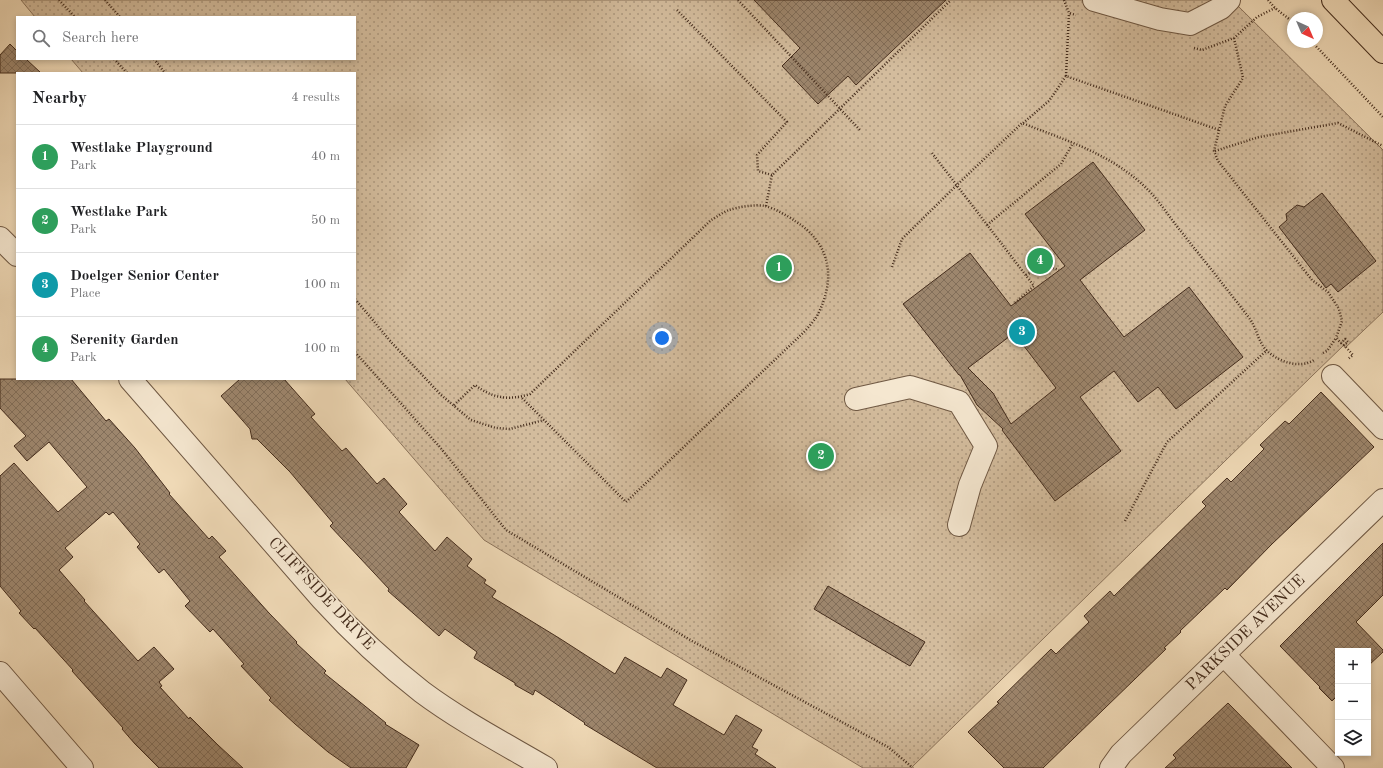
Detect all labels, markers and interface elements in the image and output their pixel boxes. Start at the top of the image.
north arrow [1287,12,1323,48]
search box [16,16,356,60]
icon: search [30,27,52,49]
text: Search here [62,31,139,46]
text: Nearby [32,90,87,107]
text: 4 results [291,91,340,104]
text: Westlake Playground [70,141,213,156]
text: 1 [41,150,49,163]
text: 40 m [311,150,340,163]
text: Park [70,159,97,172]
text: Westlake Park [70,205,168,220]
text: 2 [41,214,49,227]
text: 50 m [311,214,340,227]
text: Park [70,223,97,236]
pin: 4 [1027,246,1053,276]
pin: 1 [766,253,792,283]
text: Doelger Senior Center [70,269,219,284]
text: 3 [41,278,49,291]
text: 100 m [303,278,340,291]
text: Place [70,287,100,300]
pin: 3 [1009,317,1035,347]
your location [652,328,672,348]
text: Serenity Garden [70,333,179,348]
text: 4 [41,342,49,355]
text: 100 m [303,342,340,355]
text: Park [70,351,97,364]
pin: 2 [808,441,834,471]
street label: CLIFFSIDE DRIVE [265,535,377,653]
street label: PARKSIDE AVENUE [1183,572,1309,694]
map controls [1335,648,1371,756]
button: + [1335,648,1371,684]
button: − [1335,684,1371,720]
button: layers [1335,720,1371,756]

